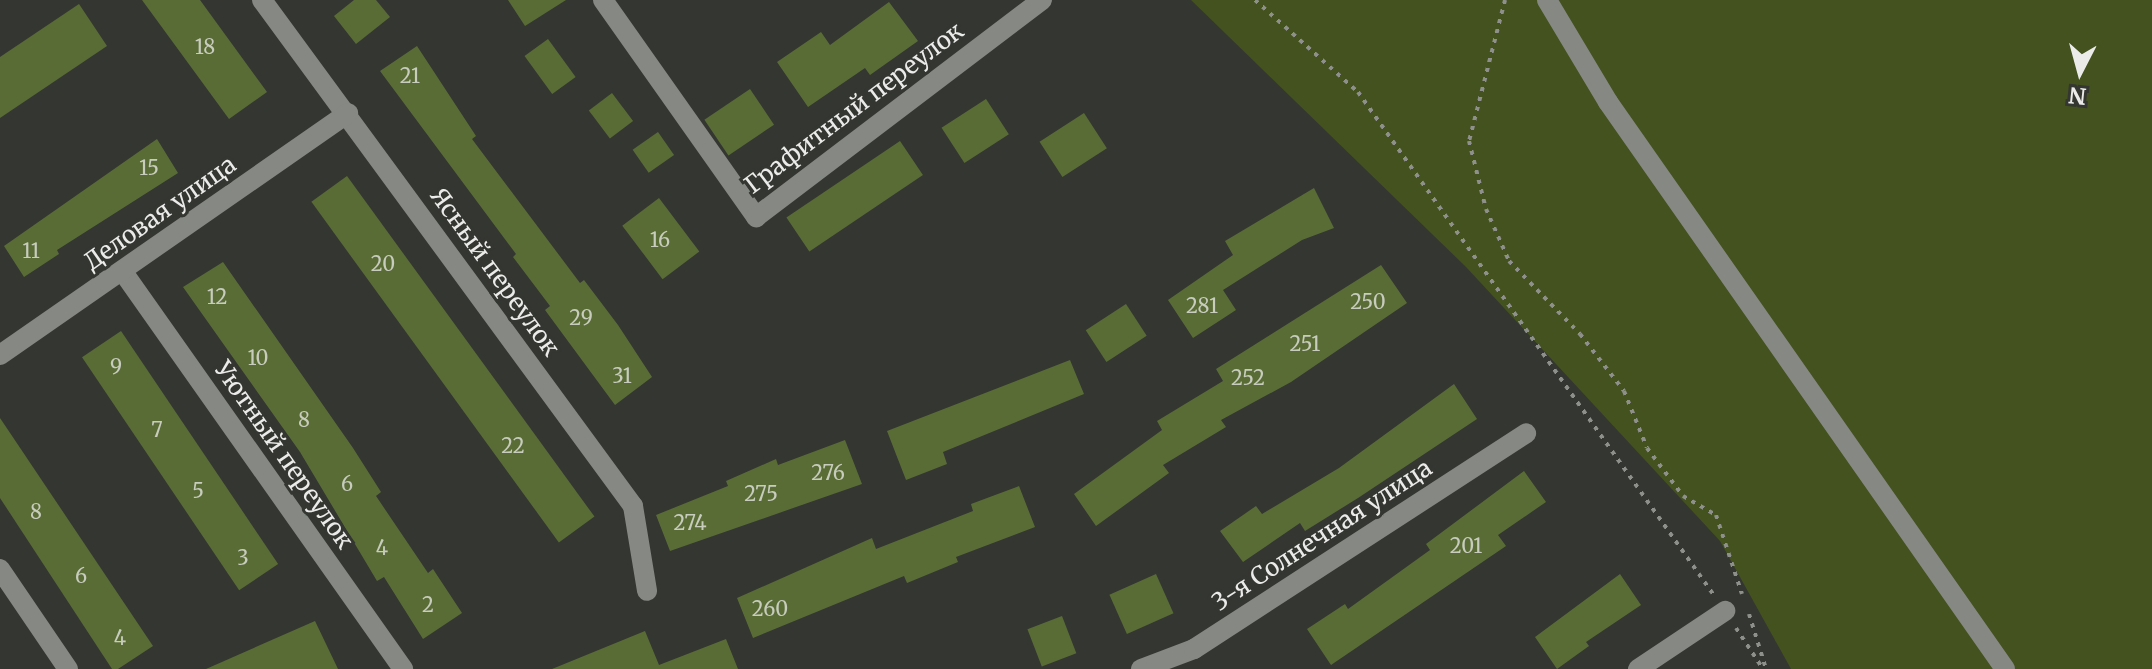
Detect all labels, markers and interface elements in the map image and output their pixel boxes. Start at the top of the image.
street label: Графитный переулок [739,16,969,200]
north arrow [2040,32,2120,112]
house number: 18 [195,34,215,58]
house number: 21 [400,63,420,87]
text: N [2067,81,2088,111]
street label: Деловая улица [79,150,241,276]
house number: 15 [139,155,159,179]
street label: Ясный переулок [424,182,566,362]
house number: 16 [650,227,670,251]
house number: 11 [22,238,40,262]
house number: 20 [371,251,395,275]
house number: 12 [207,284,227,308]
house number: 250 [1350,289,1386,313]
house number: 281 [1186,293,1218,317]
house number: 29 [569,305,593,329]
house number: 251 [1290,331,1320,355]
house number: 10 [247,345,269,369]
house number: 9 [110,354,122,378]
street label: Уютный переулок [208,356,360,554]
house number: 31 [612,363,632,387]
house number: 252 [1231,365,1265,389]
house number: 8 [298,407,310,431]
house number: 7 [151,417,163,441]
house number: 22 [501,433,525,457]
street label: 3-я Солнечная улица [1207,453,1437,617]
house number: 276 [811,460,845,484]
house number: 6 [341,471,353,495]
house number: 5 [192,478,204,502]
house number: 275 [744,481,778,505]
house number: 8 [30,499,42,523]
house number: 274 [673,510,707,534]
house number: 201 [1450,533,1482,557]
house number: 4 [376,535,388,559]
house number: 3 [237,545,249,569]
house number: 6 [75,563,87,587]
house number: 2 [422,592,434,616]
house number: 260 [752,596,788,620]
house number: 4 [114,625,126,649]

